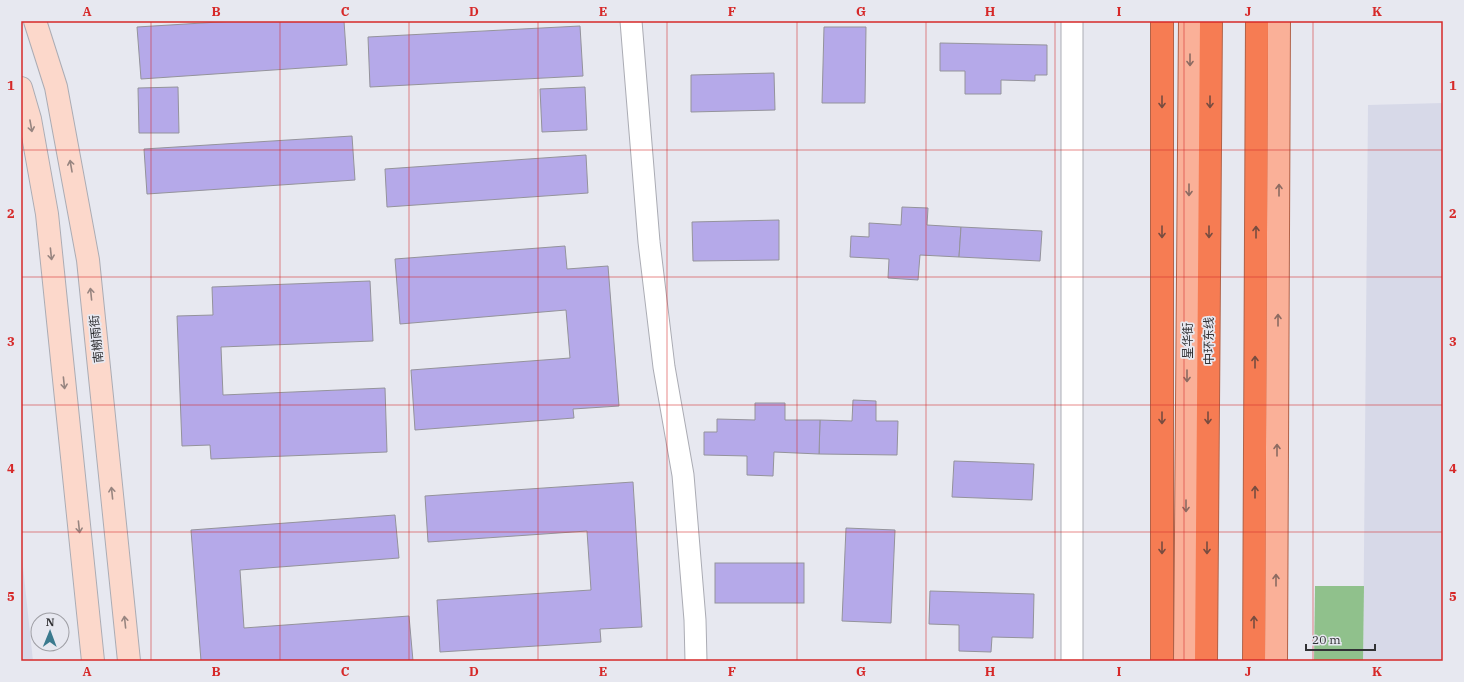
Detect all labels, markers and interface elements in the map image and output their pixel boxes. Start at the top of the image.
text: A [82,3,92,20]
text: B [211,3,221,20]
text: C [341,3,350,20]
text: D [469,3,479,20]
text: E [599,3,607,20]
text: F [728,3,736,20]
text: G [856,3,866,20]
text: H [985,3,996,20]
text: I [1117,3,1122,20]
text: J [1245,3,1252,20]
text: K [1372,3,1382,20]
one-way arrow [1186,53,1194,66]
text: 1 [7,77,15,94]
text: 1 [1449,77,1457,94]
one-way arrow [1158,95,1166,108]
one-way arrow [1206,95,1214,108]
one-way arrow [27,119,35,132]
one-way arrow [67,159,75,172]
one-way arrow [1185,183,1193,196]
one-way arrow [1275,184,1282,197]
text: 2 [7,205,15,222]
text: 2 [1449,205,1457,222]
one-way arrow [1158,225,1166,238]
one-way arrow [1205,225,1213,238]
one-way arrow [1252,226,1260,239]
one-way arrow [47,247,55,260]
one-way arrow [88,288,95,301]
street label: 南榭雨街 [86,314,106,364]
one-way arrow [1274,314,1282,327]
street label: 中环东线 [1201,317,1216,365]
street label: 星华街 [1180,323,1195,359]
text: 3 [7,333,15,350]
text: 3 [1449,333,1457,350]
one-way arrow [1251,356,1259,369]
one-way arrow [1183,369,1191,382]
one-way arrow [61,377,68,390]
one-way arrow [1158,411,1166,424]
one-way arrow [1204,411,1212,424]
one-way arrow [1273,444,1281,457]
text: 4 [7,460,15,477]
text: 4 [1449,460,1457,477]
one-way arrow [1251,486,1259,499]
one-way arrow [108,487,116,500]
one-way arrow [1182,499,1190,512]
one-way arrow [75,520,83,533]
one-way arrow [1158,541,1166,554]
one-way arrow [1203,541,1211,554]
one-way arrow [1272,574,1280,587]
text: 5 [7,588,15,605]
text: 5 [1449,588,1457,605]
north arrow [30,612,70,652]
text: N [46,615,55,629]
one-way arrow [121,616,129,629]
one-way arrow [1250,616,1258,629]
scale bar [1306,626,1375,652]
text: 20 m [1312,632,1341,647]
text: A [82,663,92,680]
text: B [211,663,221,680]
text: C [341,663,350,680]
text: D [469,663,479,680]
text: E [599,663,607,680]
text: F [728,663,736,680]
text: G [856,663,866,680]
text: H [985,663,996,680]
text: I [1117,663,1122,680]
text: J [1245,663,1252,680]
text: K [1372,663,1382,680]

